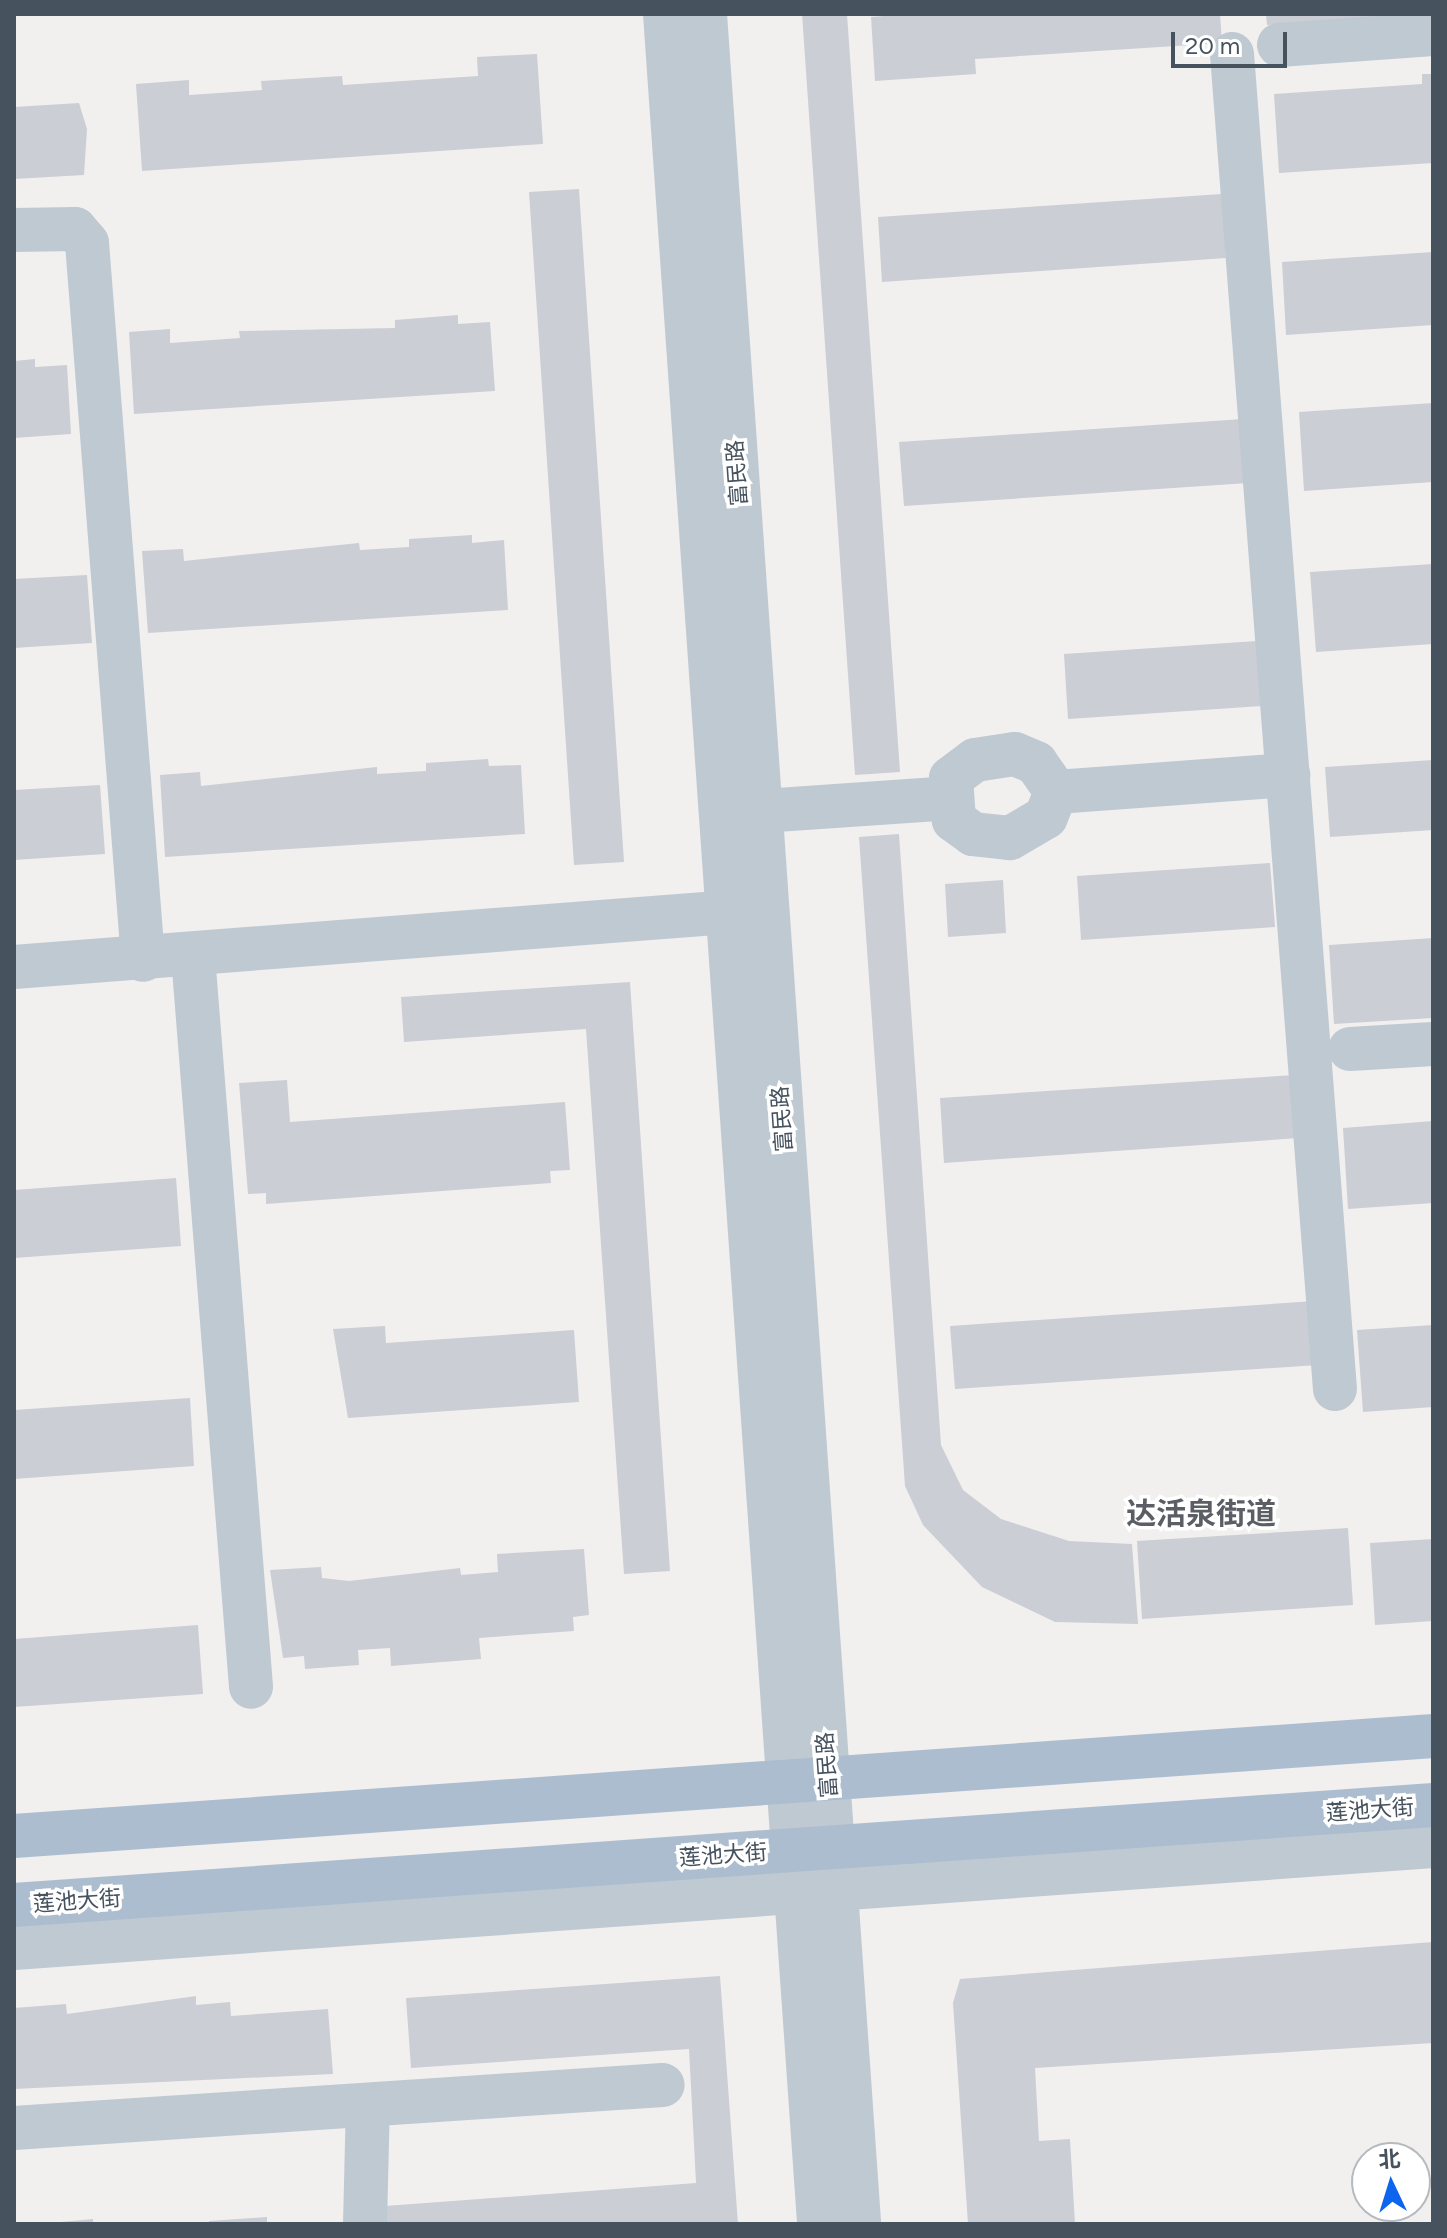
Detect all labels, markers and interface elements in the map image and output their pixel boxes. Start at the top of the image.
scale bar [1175,16,1291,66]
text: 20 m [1185,31,1240,60]
street label: 富民路 [722,439,752,507]
street label: 富民路 [767,1085,797,1153]
district label: 达活泉街道 [1126,1496,1276,1532]
street label: 富民路 [812,1731,842,1799]
street label: 莲池大街 [1325,1794,1415,1826]
street label: 莲池大街 [678,1839,768,1871]
street label: 莲池大街 [32,1885,122,1917]
north arrow [1351,2142,1431,2222]
text: 北 [1378,2145,1401,2174]

